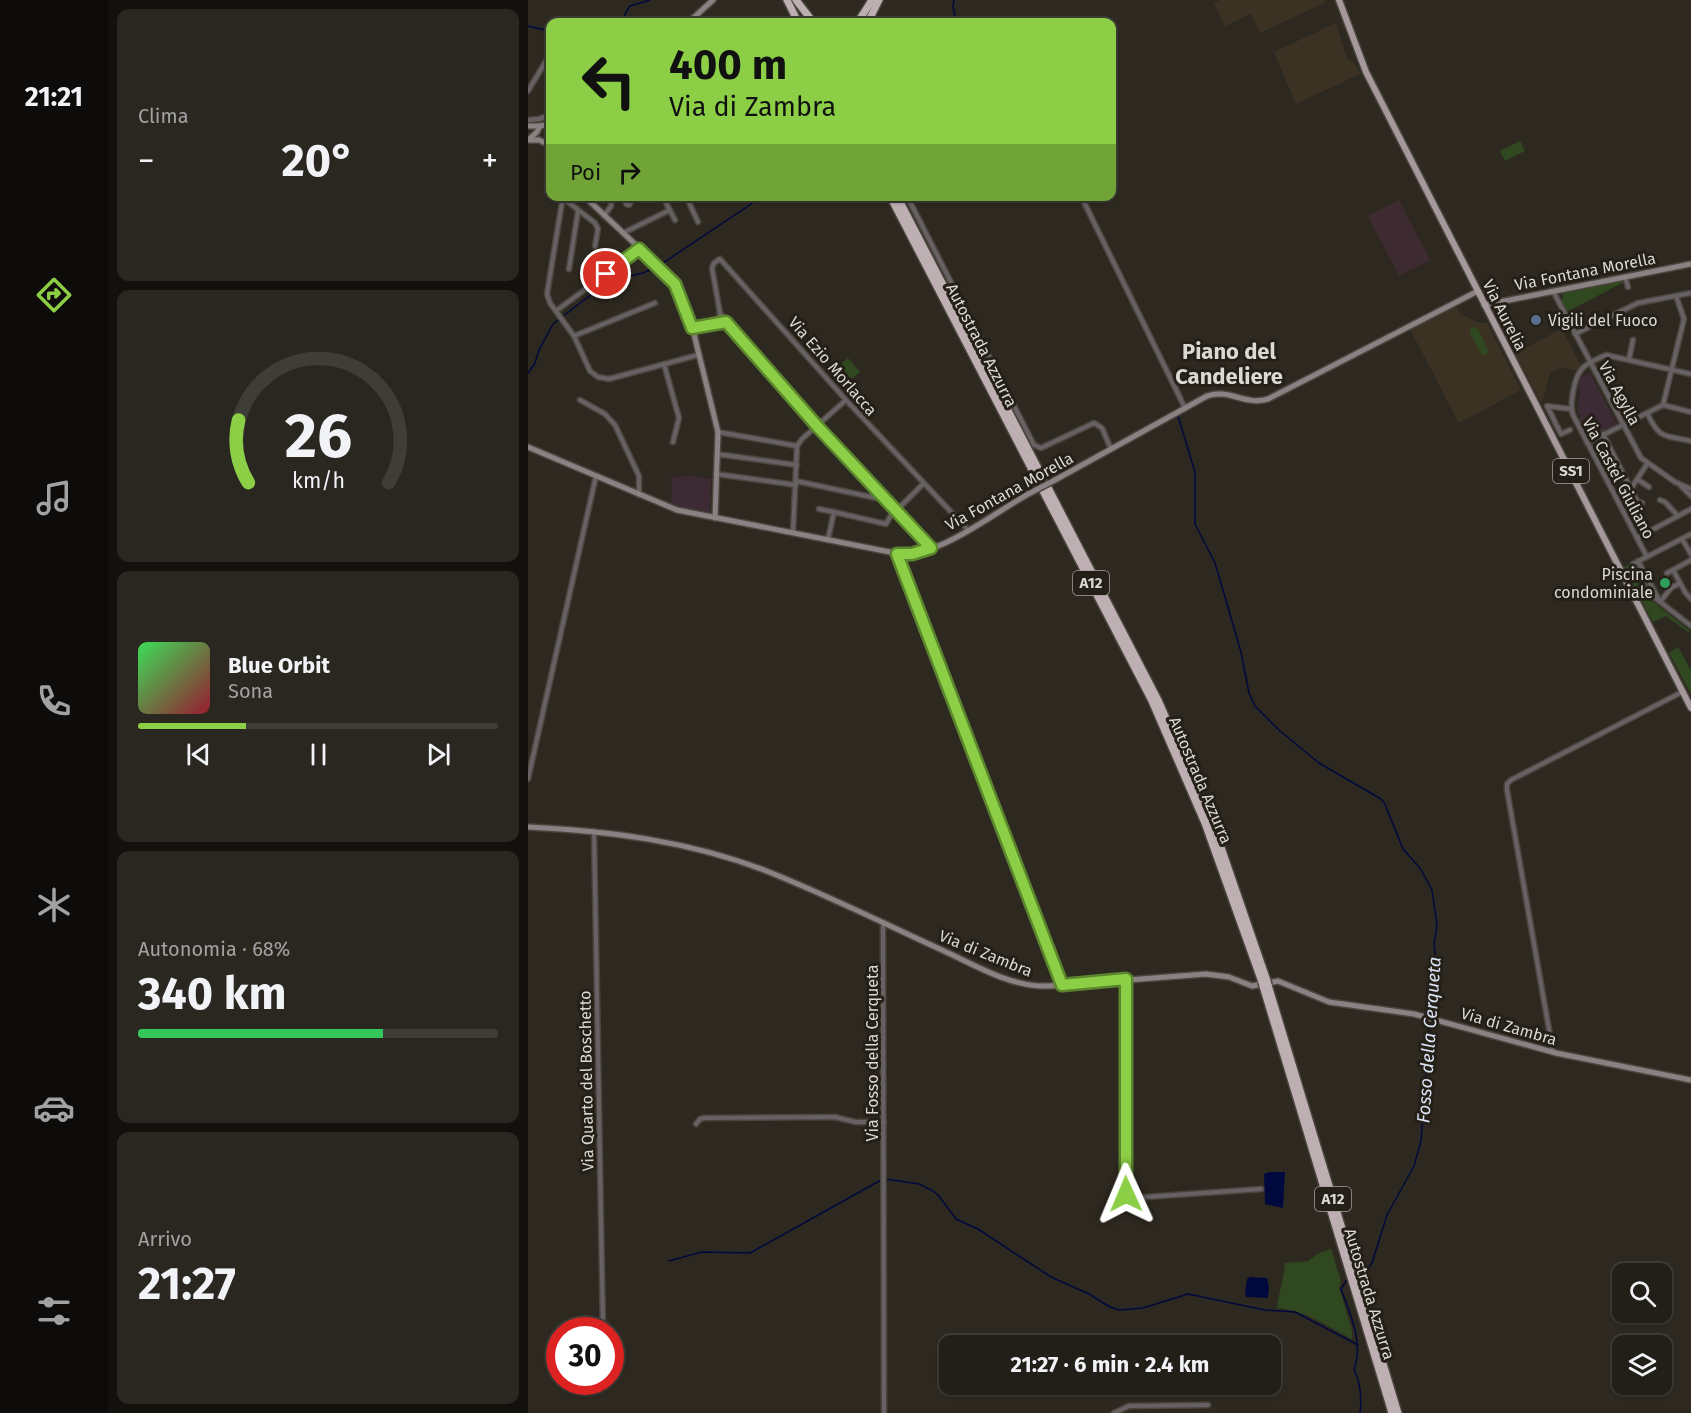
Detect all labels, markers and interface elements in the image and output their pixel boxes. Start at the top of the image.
text: 400 m [669,40,787,90]
icon: left [570,42,648,120]
text: 21:21 [25,81,83,113]
text: Via di Zambra [669,91,836,123]
text: Clima [138,104,189,128]
text: 20° [281,134,355,188]
text: − [138,141,155,181]
text: + [482,141,498,181]
icon: right [613,156,646,189]
text: Poi [570,159,601,186]
pin [580,248,631,299]
street label: Via Fontana Morella [1513,248,1657,294]
icon: arrive [589,257,622,290]
icon: directions [33,274,75,316]
street label: Via Aurelia [1479,277,1531,354]
street label: Autostrada Azzurra [942,280,1021,410]
place label: Vigili del Fuoco [1548,311,1658,330]
street label: Via Ezio Morlacca [785,313,881,420]
marker: Vigili del Fuoco [1529,313,1543,327]
district label: Piano del Candeliere [1175,338,1283,390]
street label: Via Agylla [1595,358,1644,428]
text: 26 [284,399,352,474]
street label: Via Castel Giuliano [1579,414,1659,542]
street label: Via Fontana Morella [942,448,1076,534]
road number: SS1 [1553,459,1589,483]
text: km/h [291,468,345,494]
icon: music [33,477,75,519]
place label: Piscina condominiale [1554,565,1653,602]
road number: A12 [1073,571,1109,595]
marker: Piscina condominiale [1658,576,1672,590]
text: Blue Orbit [228,652,330,679]
text: Sona [228,679,273,703]
icon: phone [33,680,75,722]
street label: Autostrada Azzurra [1165,714,1236,847]
icon: previous [182,738,215,771]
icon: pause [302,738,335,771]
icon: next [422,738,455,771]
icon: climate [33,884,75,926]
street label: Via di Zambra [936,926,1035,981]
text: Autonomia · 68% [138,937,290,961]
water label: Fosso della Cerqueta [1412,956,1446,1124]
street label: Via Fosso della Cerqueta [863,965,882,1141]
text: 340 km [138,967,287,1021]
street label: Via Quarto del Boschetto [575,990,598,1172]
street label: Via di Zambra [1459,1004,1559,1049]
icon: car [33,1087,75,1129]
position arrow [1094,1162,1158,1226]
road number: A12 [1315,1187,1351,1211]
street label: Autostrada Azzurra [1341,1226,1399,1362]
text: Arrivo [138,1227,192,1251]
text: 21:27 [138,1257,236,1311]
map controls [1612,1263,1672,1395]
button: search [1612,1263,1672,1323]
icon: filters [33,1290,75,1332]
speed limit sign: 30 [546,1317,624,1395]
button: layers [1612,1335,1672,1395]
text: 21:27 · 6 min · 2.4 km [1011,1351,1209,1378]

